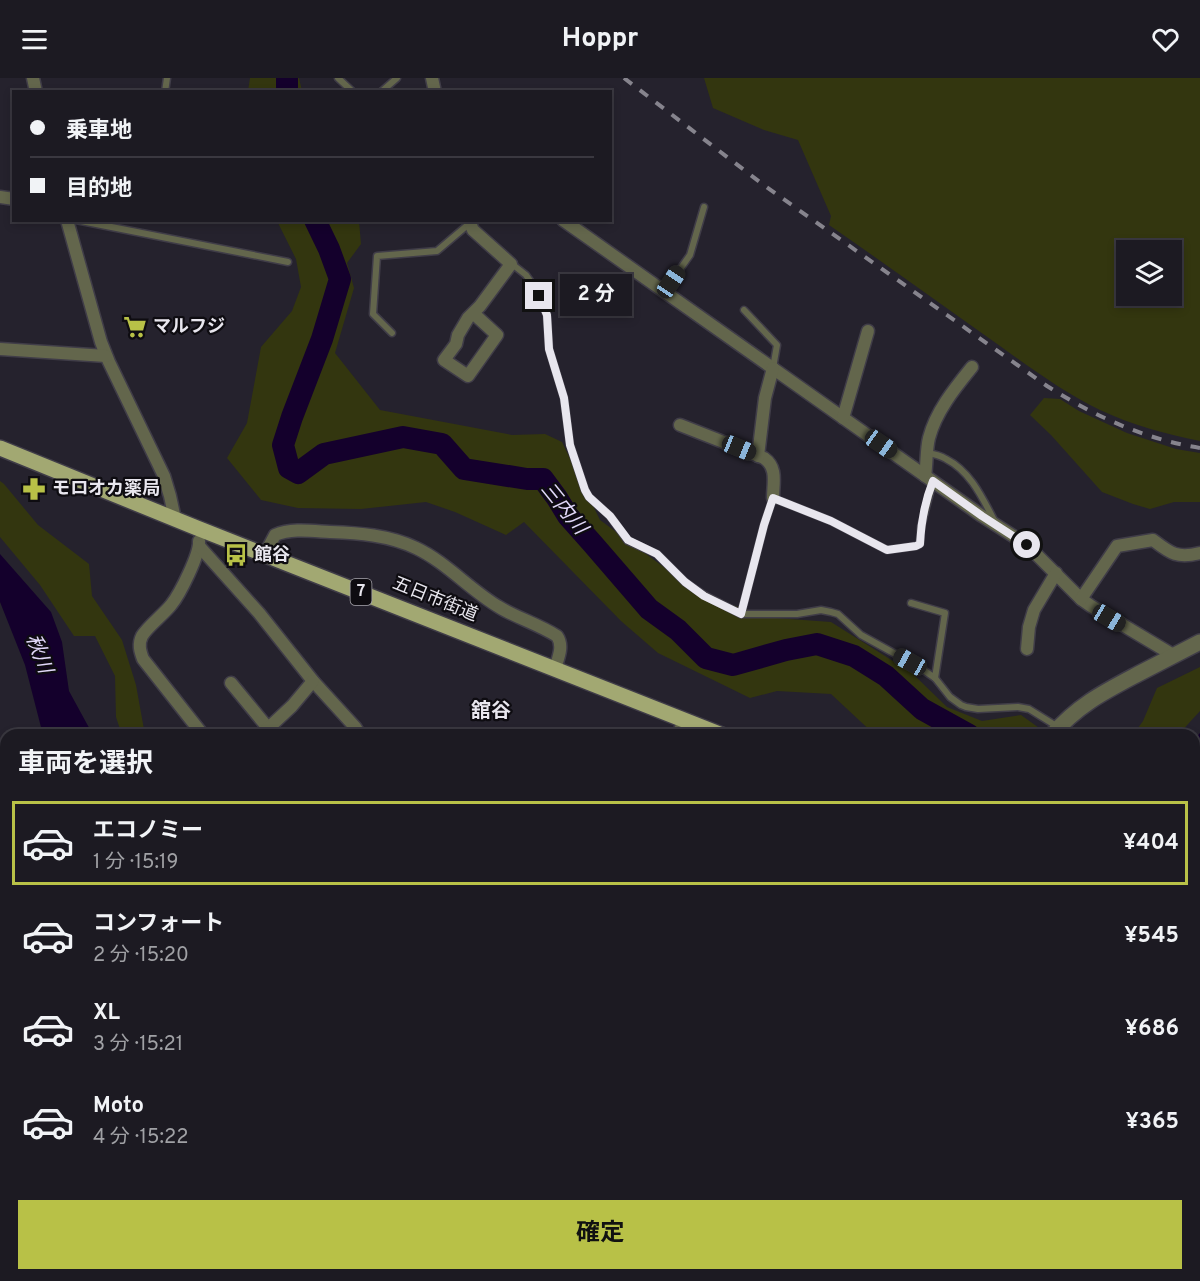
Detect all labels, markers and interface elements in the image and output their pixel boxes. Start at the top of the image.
text: Hoppr [562,22,638,56]
icon: menu [18,23,51,56]
icon: heart [1149,23,1182,56]
text: 乗車地 [66,118,132,145]
text: 目的地 [66,176,132,203]
map controls [1116,240,1182,306]
button: layers [1116,240,1182,306]
car [653,262,689,302]
callout: 2 分 [560,275,632,317]
route end [525,282,552,309]
text: 2 分 [577,282,615,308]
supermarket icon: マルフジ [122,314,148,340]
place label: マルフジ [153,316,225,339]
car [861,426,901,462]
car [719,433,759,463]
pharmacy icon: モロオカ薬局 [21,476,47,502]
place label: モロオカ薬局 [52,478,160,501]
water label: 三内川 [534,478,593,542]
route start [1013,531,1040,558]
bus stop icon: 館谷 [223,542,249,568]
place label: 館谷 [254,544,290,567]
street label: 五日市街道 [389,572,481,628]
road number: 7 [350,579,372,605]
car [1089,601,1129,635]
water label: 秋川 [19,631,58,679]
car [890,645,930,679]
district label: 舘谷 [471,699,511,725]
text: 車両を選択 [18,748,153,782]
icon: car [21,816,75,870]
text: エコノミー [93,818,203,845]
text: ¥404 [1123,830,1179,857]
text: 1 分 · 15:19 [93,850,178,876]
icon: car [21,909,75,963]
text: コンフォート [93,911,224,938]
text: ¥545 [1124,923,1179,950]
text: 2 分 · 15:20 [93,943,189,969]
text: XL [93,1000,120,1027]
icon: car [21,1002,75,1056]
text: ¥686 [1125,1016,1179,1043]
text: 3 分 · 15:21 [93,1032,183,1058]
text: Moto [93,1093,144,1120]
icon: car [21,1095,75,1149]
text: ¥365 [1125,1109,1179,1136]
text: 4 分 · 15:22 [93,1125,188,1151]
button: 確定 [18,1200,1182,1269]

